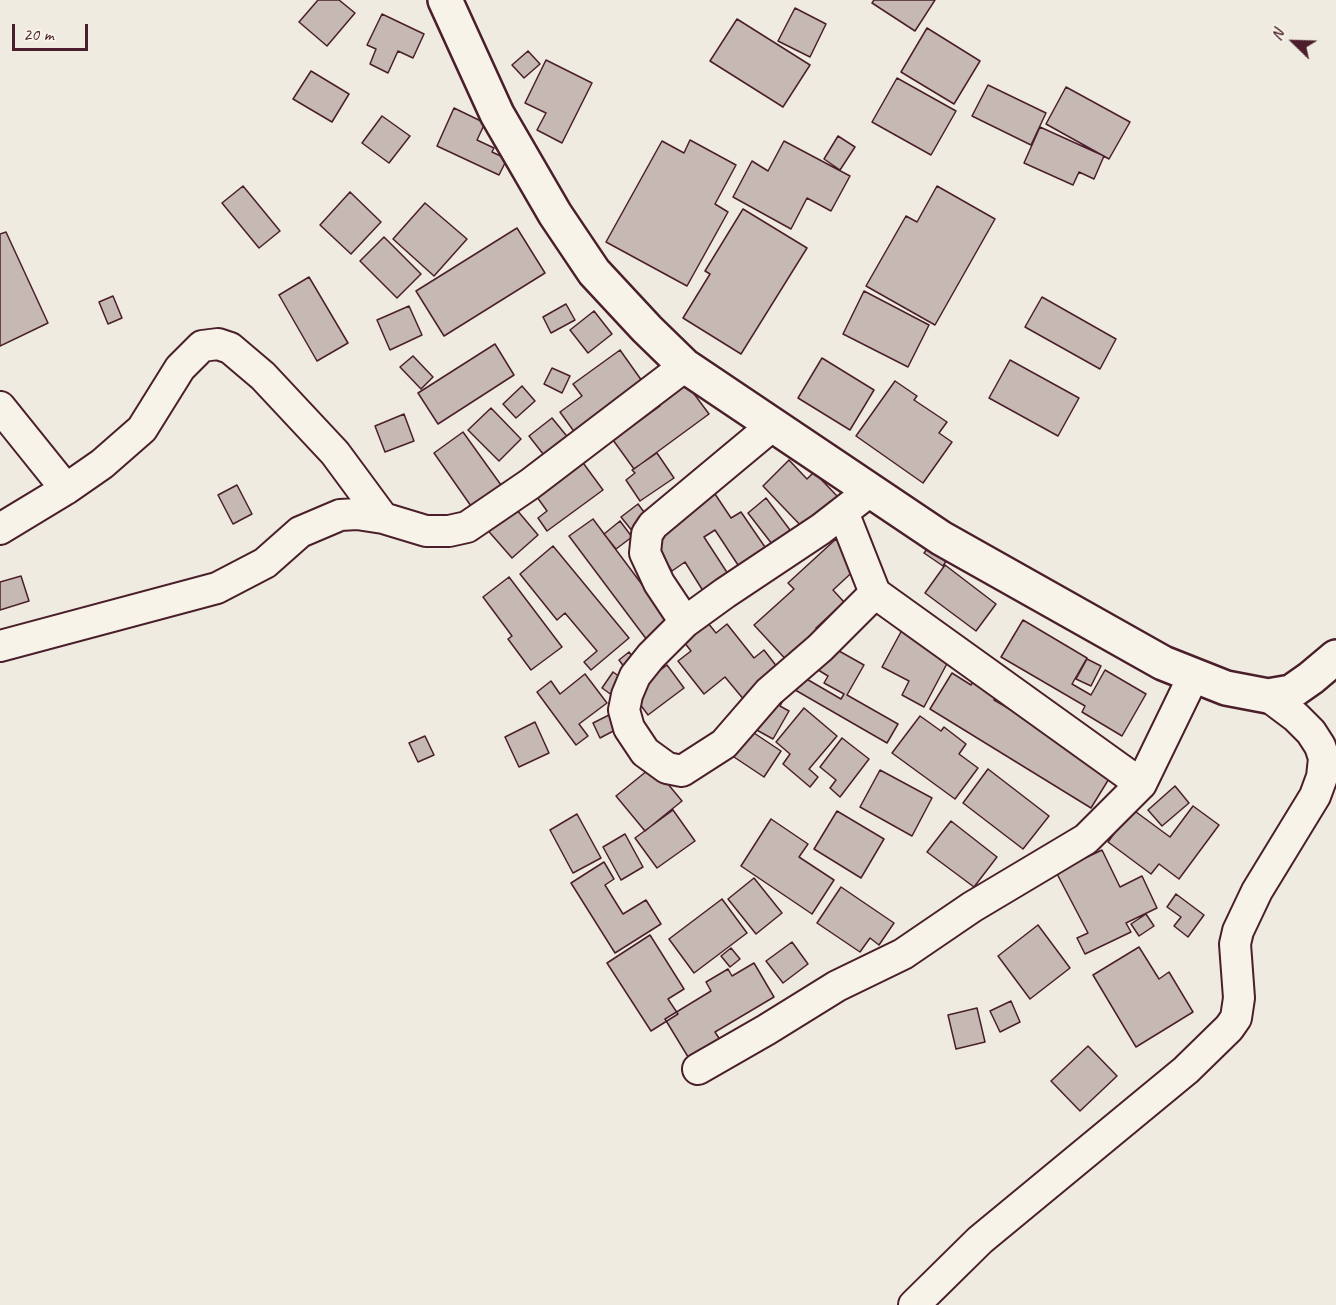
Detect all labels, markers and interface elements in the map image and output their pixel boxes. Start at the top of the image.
scale bar [15,12,92,50]
north arrow [1264,12,1324,72]
text: 20 m [23,23,54,45]
text: N [1266,27,1289,43]

